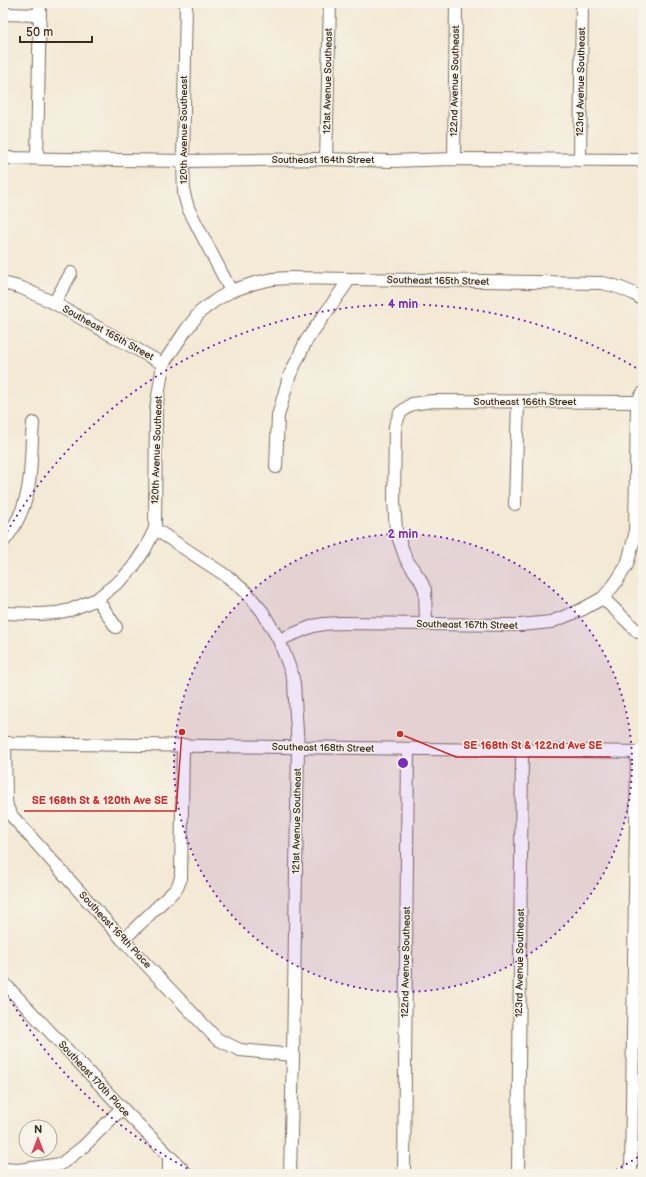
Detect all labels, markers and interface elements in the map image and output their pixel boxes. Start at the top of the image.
scale bar [20,18,92,44]
text: 50 m [26,25,53,40]
street label: 122nd Avenue Southeast [448,25,462,137]
street label: 123rd Avenue Southeast [574,27,588,137]
street label: 121st Avenue Southeast [321,28,335,134]
street label: 120th Avenue Southeast [178,76,190,184]
street label: Southeast 164th Street [272,154,374,166]
street label: Southeast 165th Street [387,274,489,288]
text: 4 min [388,297,418,312]
street label: Southeast 165th Street [60,303,156,363]
street label: 120th Avenue Southeast [149,396,165,504]
street label: Southeast 166th Street [474,396,576,408]
text: 2 min [388,527,418,542]
street label: Southeast 167th Street [416,618,518,632]
callout: SE 168th St & 122nd Ave SE [456,734,611,757]
text: SE 168th St & 122nd Ave SE [464,739,602,752]
street label: Southeast 168th Street [272,741,374,755]
centre of rings [396,756,410,770]
street label: 121st Avenue Southeast [290,768,304,874]
callout: SE 168th St & 120th Ave SE [24,788,176,811]
text: SE 168th St & 120th Ave SE [32,794,168,807]
street label: Southeast 169th Place [76,889,154,971]
street label: 122nd Avenue Southeast [399,906,413,1018]
street label: 123rd Avenue Southeast [513,908,527,1018]
street label: Southeast 170th Place [56,1039,132,1119]
north arrow [18,1119,58,1159]
text: N [34,1123,42,1136]

